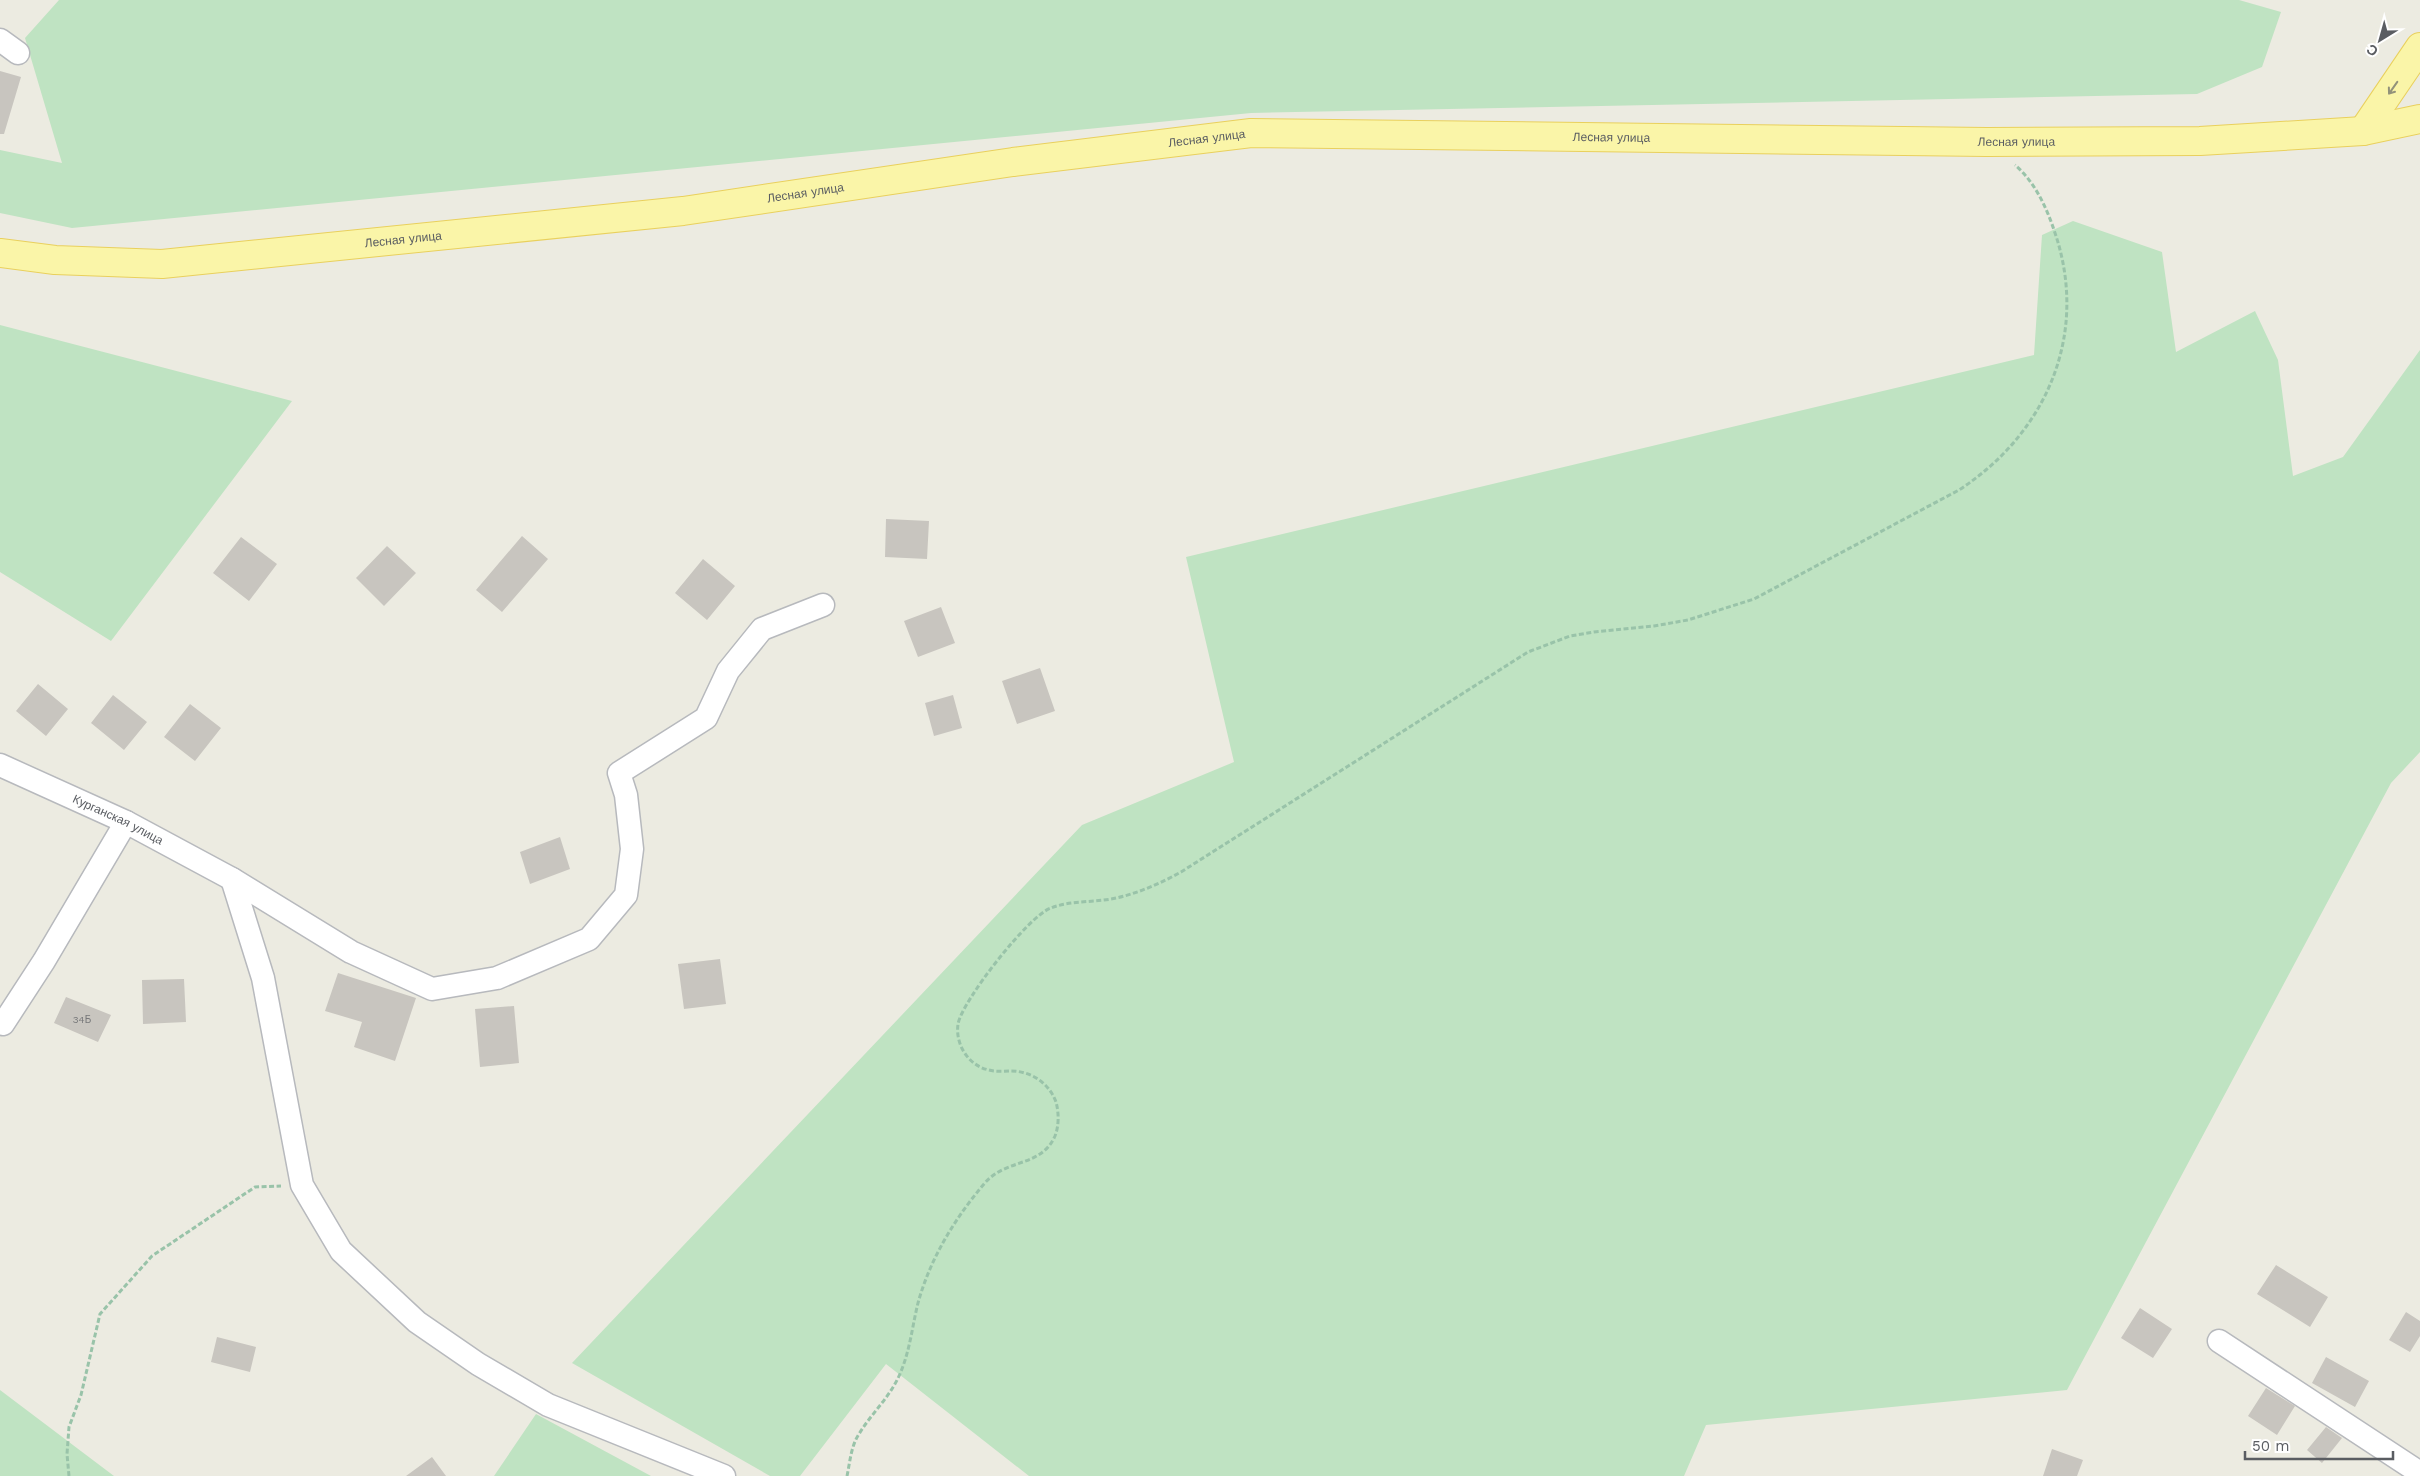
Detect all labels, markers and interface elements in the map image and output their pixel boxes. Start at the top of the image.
north arrow [2355,15,2405,65]
text: С [2363,41,2381,60]
one-way arrow [2388,81,2398,95]
street label: Лесная улица [1167,127,1246,150]
street label: Лесная улица [1573,130,1651,145]
street label: Лесная улица [1978,135,2055,149]
street label: Лесная улица [766,180,845,205]
street label: Лесная улица [364,229,443,250]
street label: Курганская улица [71,792,166,848]
house number: 34Б [73,1014,92,1025]
scale bar [2245,1428,2392,1460]
text: 50 m [2252,1437,2289,1455]

